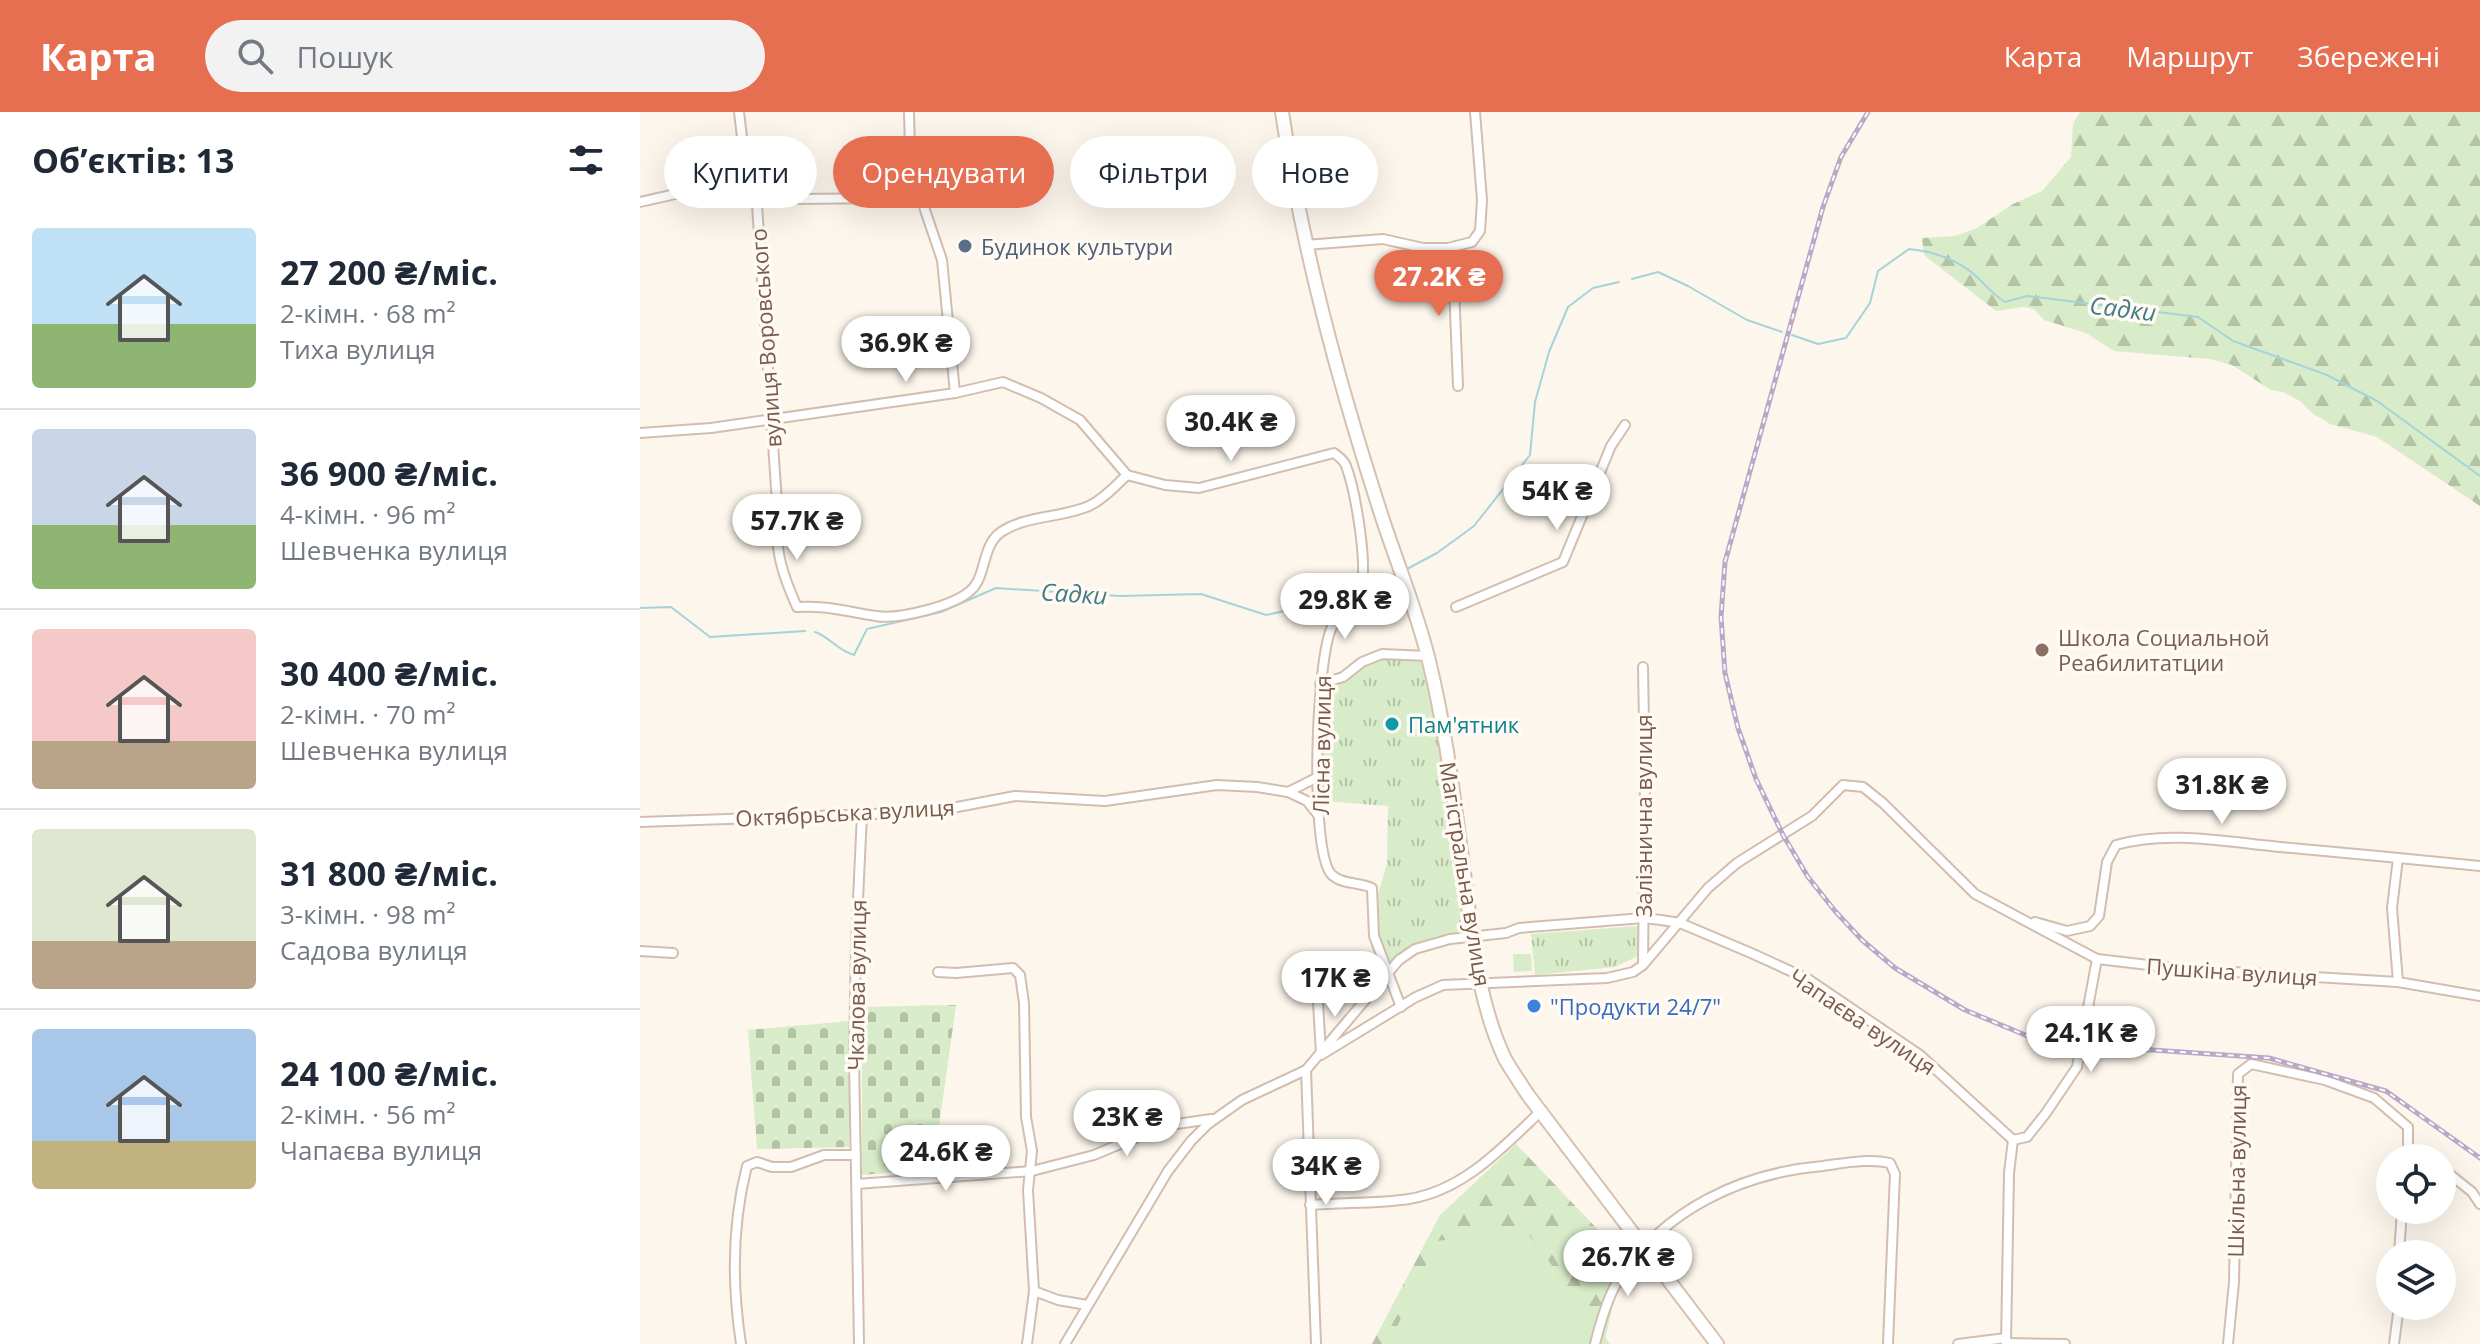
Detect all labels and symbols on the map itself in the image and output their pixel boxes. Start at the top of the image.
street label: вулиця Воровського [742,227,788,449]
place label: Будинок культури [981,231,1173,261]
marker: Будинок культури [956,237,974,255]
pin: 27.2K ₴ [1365,250,1513,318]
water label: Садки [2088,288,2158,328]
pin: 36.9K ₴ [832,316,980,384]
pin: 30.4K ₴ [1157,395,1305,463]
pin: 54K ₴ [1501,464,1613,532]
pin: 57.7K ₴ [723,494,871,562]
pin: 29.8K ₴ [1271,573,1419,641]
water label: Садки [1040,574,1108,612]
place label: Школа Социальной Реабилитатции [2058,622,2270,677]
marker: Школа Социальной Реабилитатции [2033,641,2051,659]
street label: Лісна вулиця [1305,675,1337,815]
place label: Пам'ятник [1408,709,1520,739]
street label: Залізнична вулиця [1628,714,1658,918]
marker: Пам'ятник [1383,715,1401,733]
pin: 31.8K ₴ [2148,758,2296,826]
street label: Магістральна вулиця [1433,759,1499,989]
street label: Октябрьська вулиця [735,791,955,833]
street label: Чкалова вулиця [840,899,872,1071]
street label: Пушкіна вулиця [2145,950,2319,992]
pin: 17K ₴ [1279,951,1391,1019]
street label: Чапаєва вулиця [1784,961,1942,1081]
place label: "Продукти 24/7" [1550,991,1721,1021]
marker: "Продукти 24/7" [1525,997,1543,1015]
pin: 24.1K ₴ [2017,1006,2165,1074]
street label: Шкільна вулиця [2219,1084,2253,1258]
pin: 23K ₴ [1071,1090,1183,1158]
pin: 24.6K ₴ [872,1125,1020,1193]
pin: 34K ₴ [1270,1139,1382,1207]
pin: 26.7K ₴ [1554,1230,1702,1298]

